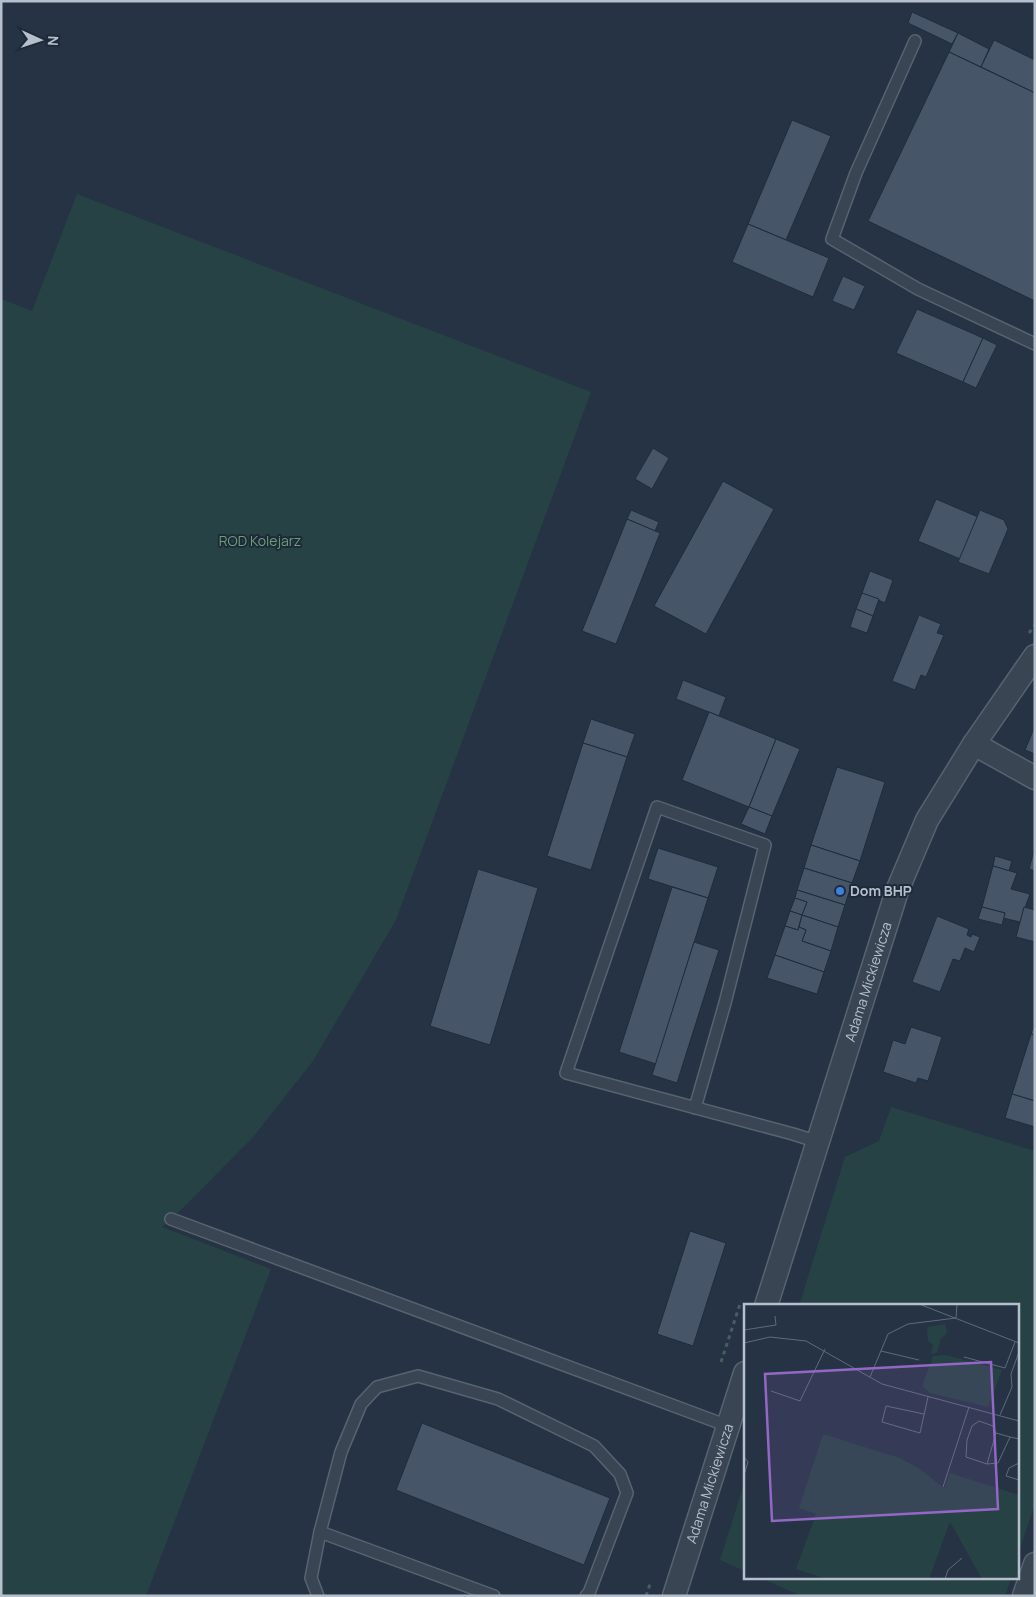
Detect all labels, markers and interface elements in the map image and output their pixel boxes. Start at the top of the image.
north arrow [15,15,65,65]
text: N [44,35,63,46]
park label: ROD Kolejarz [219,531,301,550]
place label: Dom BHP [850,881,912,900]
marker: Dom BHP [834,885,846,897]
street label: Adama Mickiewicza [840,919,896,1044]
inset map [744,1304,1018,1580]
street label: Adama Mickiewicza [681,1421,737,1546]

